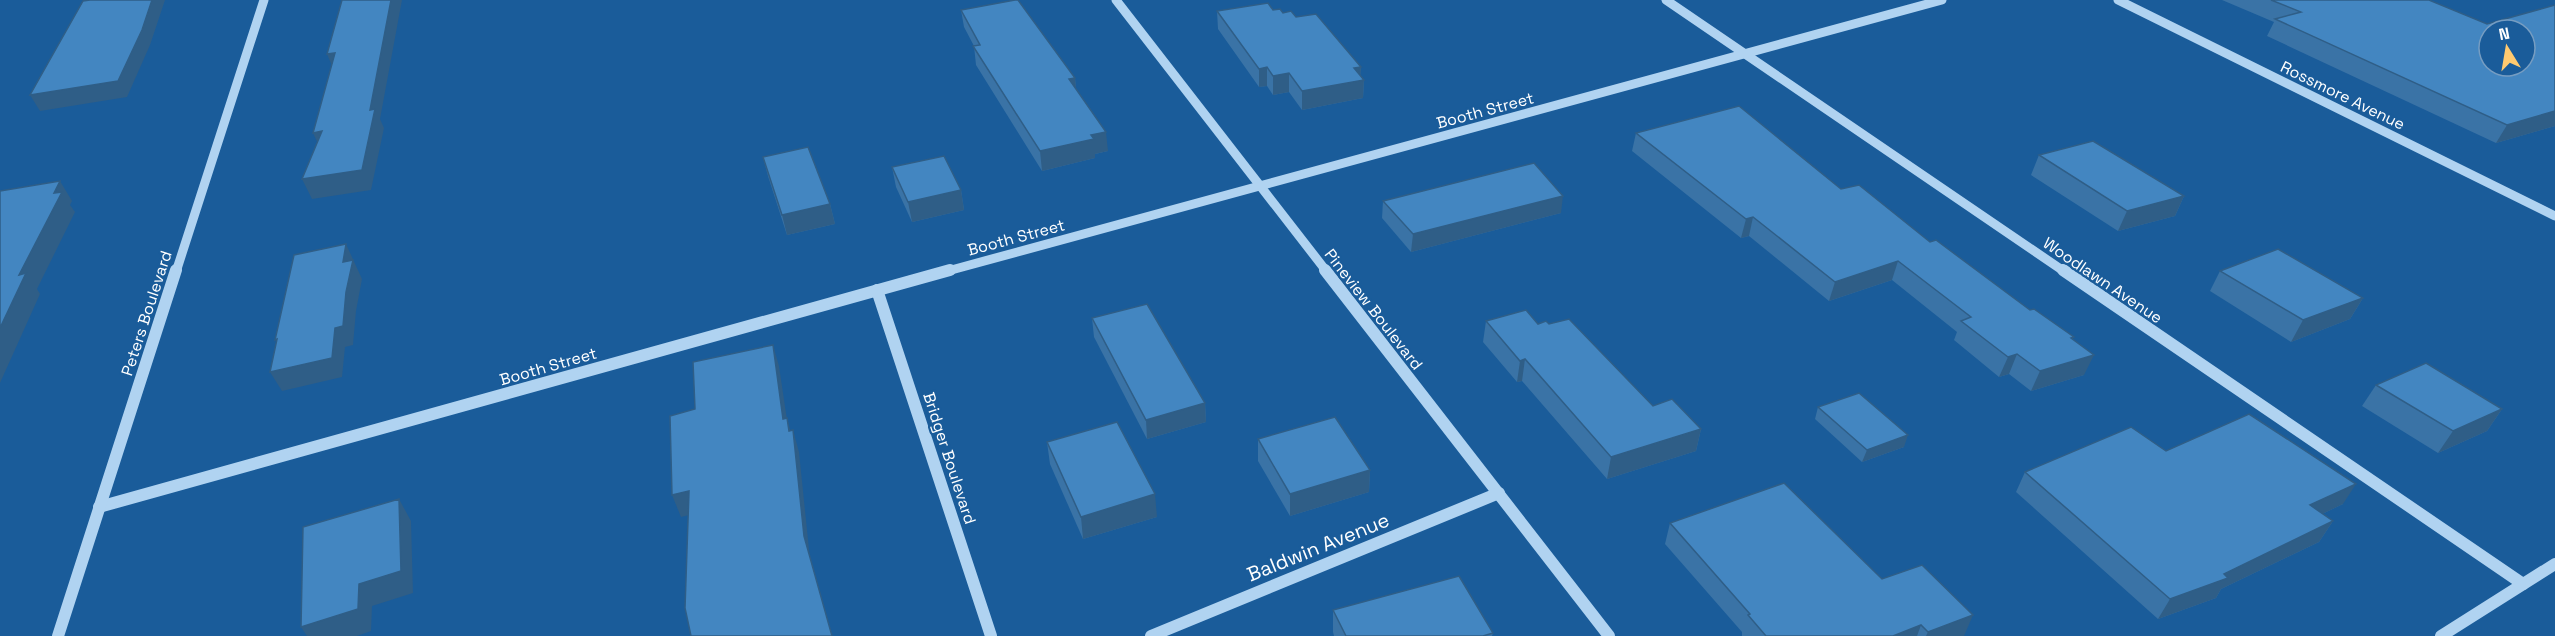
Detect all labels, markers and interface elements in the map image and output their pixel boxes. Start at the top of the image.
north arrow [2477,18,2537,78]
text: N [2497,22,2512,45]
street label: Rossmore Avenue [2277,56,2409,135]
street label: Booth Street [1434,87,1536,134]
street label: Booth Street [965,214,1067,261]
street label: Woodlawn Avenue [2039,233,2167,328]
street label: Pineview Boulevard [1320,244,1428,374]
street label: Peters Boulevard [116,248,177,378]
street label: Booth Street [497,343,599,390]
street label: Bridger Boulevard [918,389,981,527]
street label: Baldwin Avenue [1243,507,1393,587]

